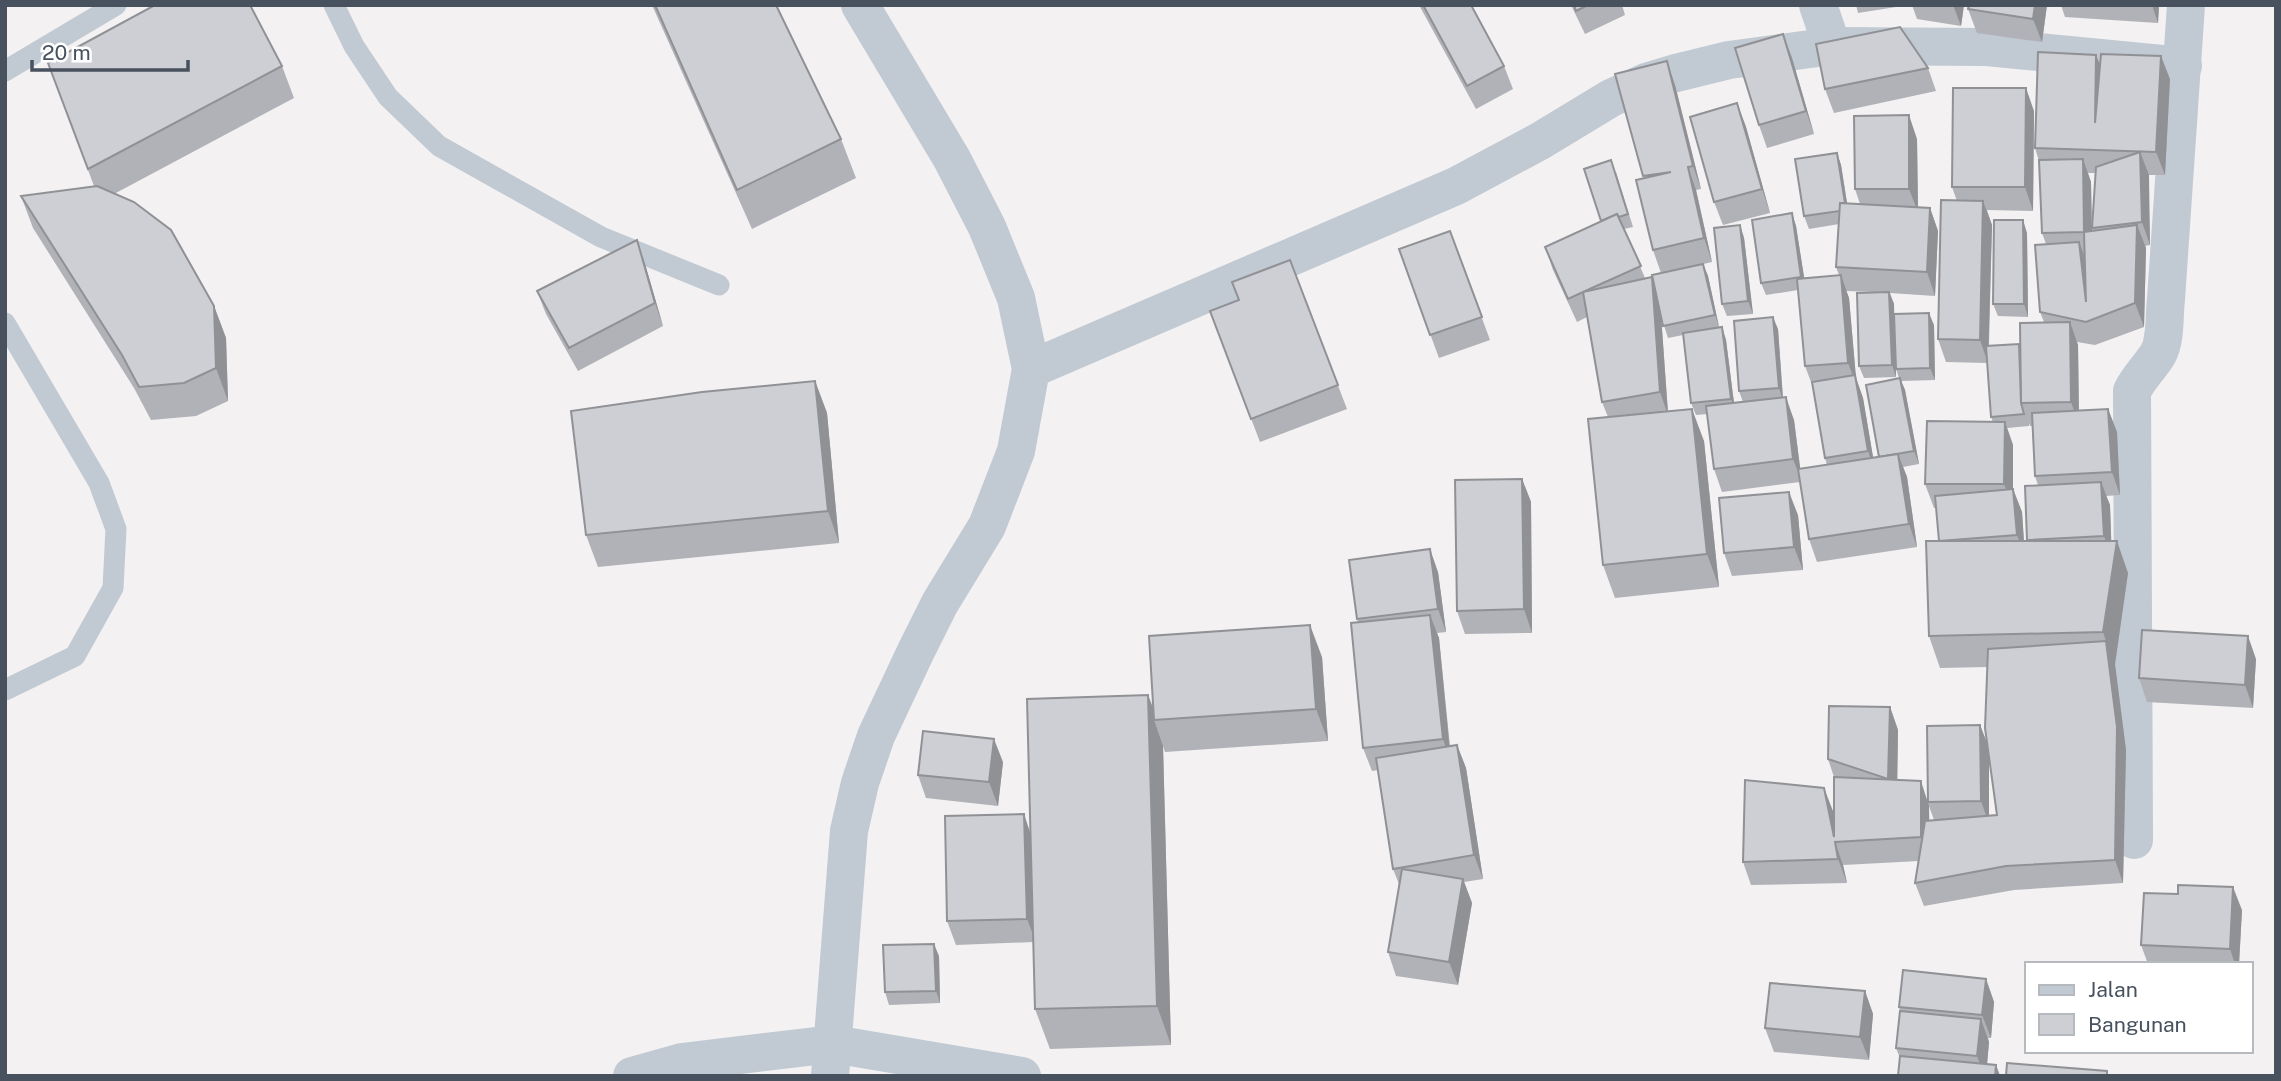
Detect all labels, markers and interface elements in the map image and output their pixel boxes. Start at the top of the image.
scale bar [32,28,187,72]
text: 20 m [42,40,91,65]
legend [2025,962,2253,1053]
text: Jalan [2088,977,2138,1002]
text: Bangunan [2088,1012,2187,1037]

